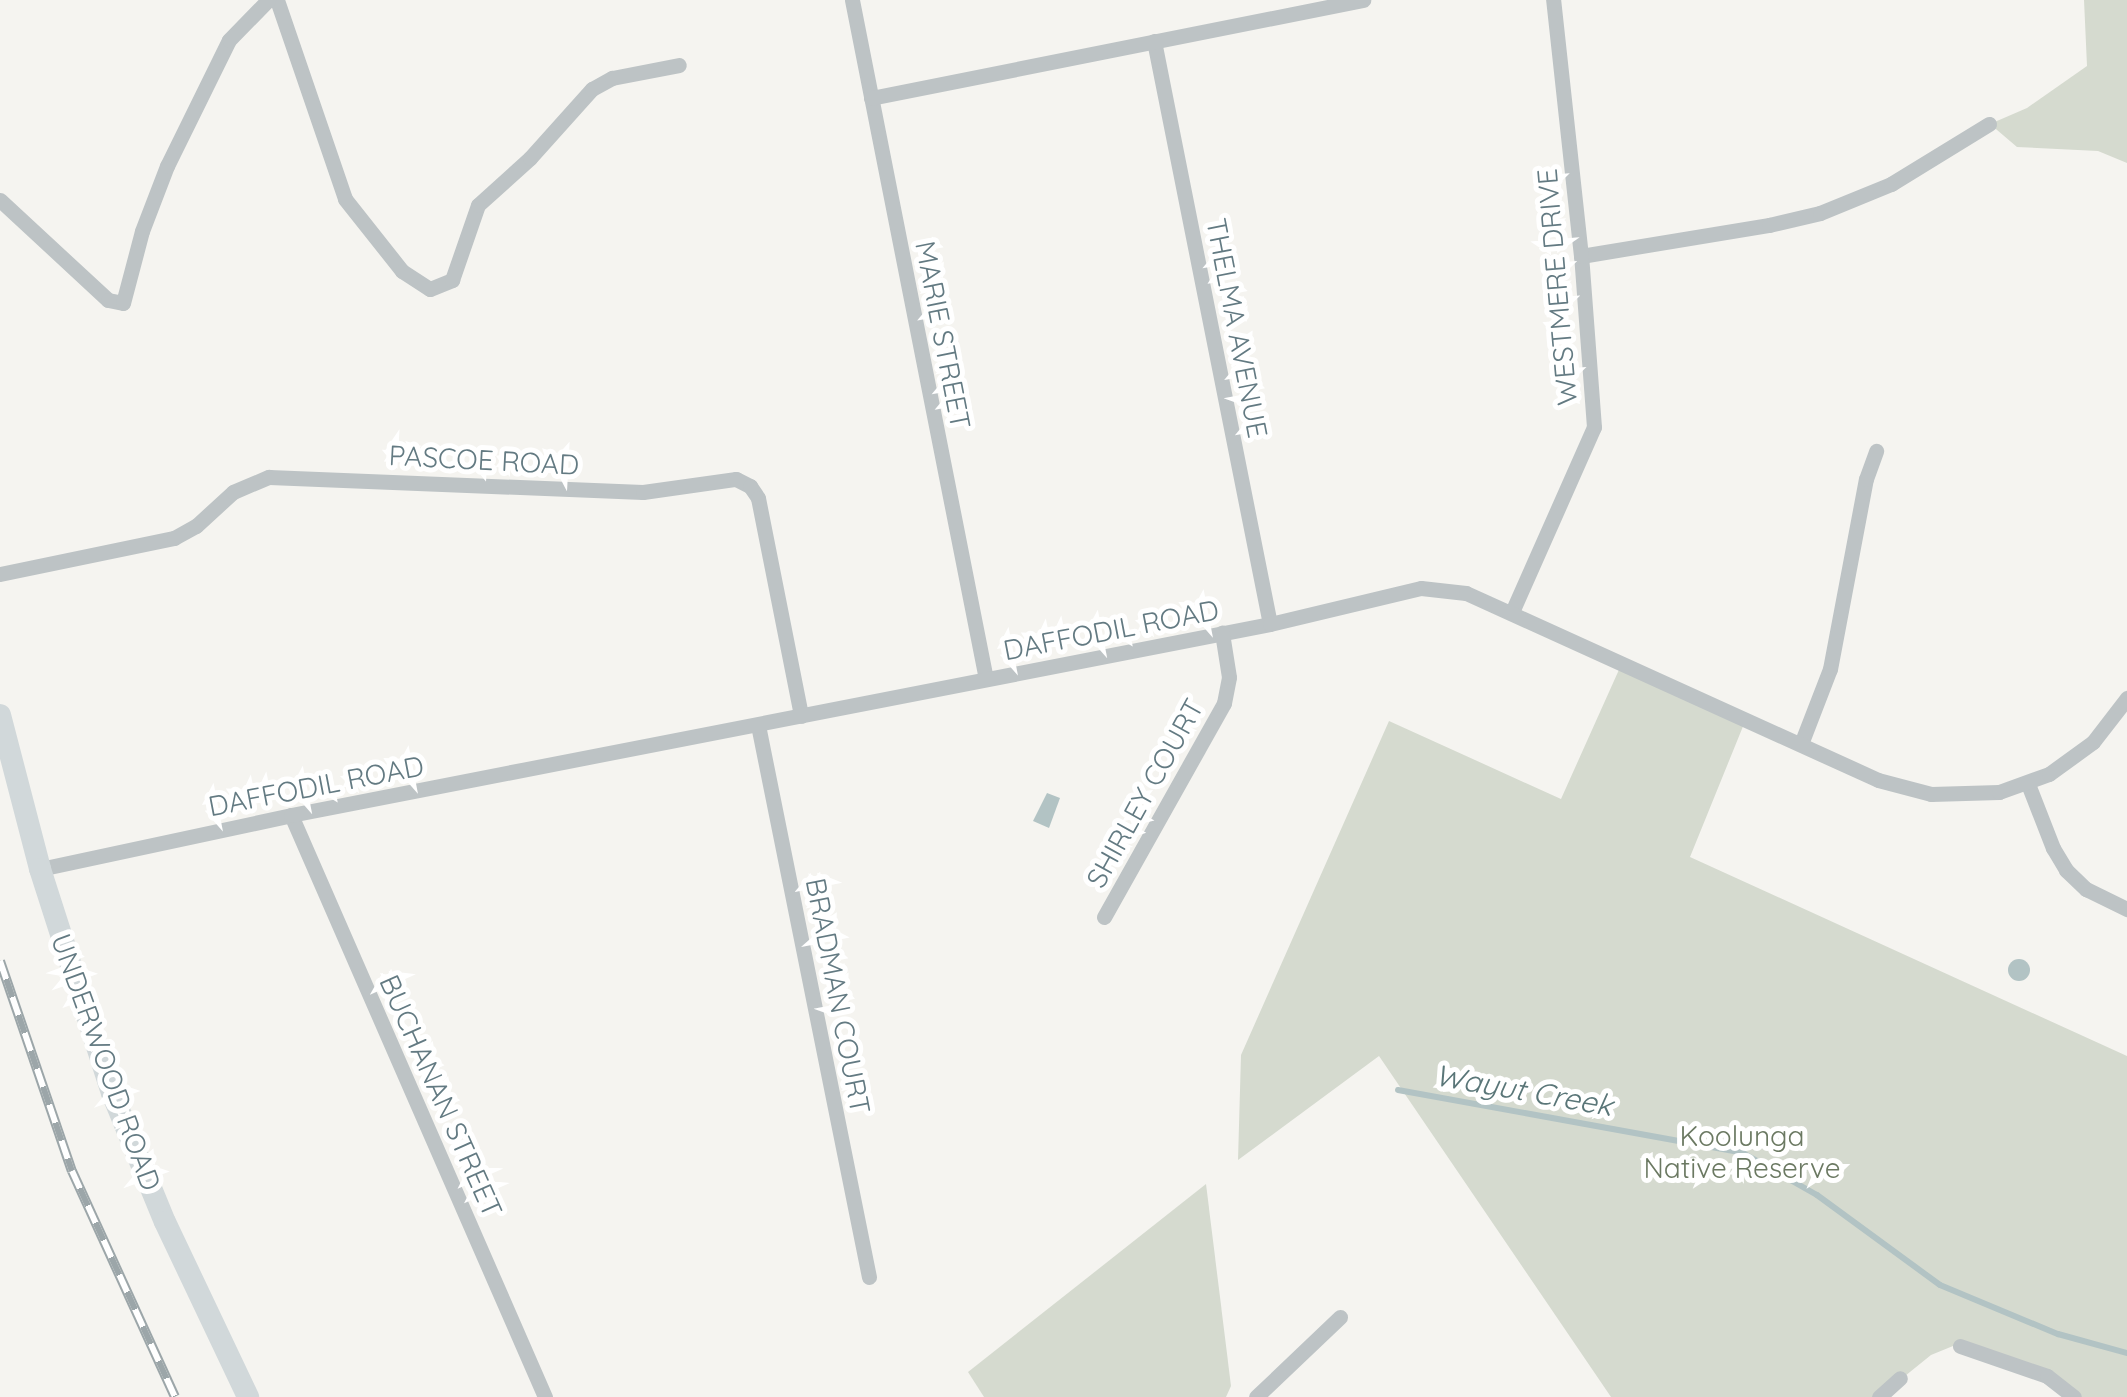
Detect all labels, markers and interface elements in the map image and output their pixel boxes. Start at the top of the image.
street label: WESTMERE DRIVE [1530,167,1584,407]
street label: THELMA AVENUE [1199,215,1275,441]
street label: MARIE STREET [908,238,978,432]
street label: PASCOE ROAD [388,438,580,482]
street label: DAFFODIL ROAD [1000,593,1222,667]
street label: SHIRLEY COURT [1079,693,1211,893]
street label: DAFFODIL ROAD [205,749,427,823]
street label: BRADMAN COURT [799,875,877,1117]
street label: UNDERWOOD ROAD [44,929,168,1195]
street label: BUCHANAN STREET [372,970,510,1222]
water label: Wayut Creek [1432,1057,1616,1123]
park label: Koolunga Native Reserve [1643,1119,1841,1185]

